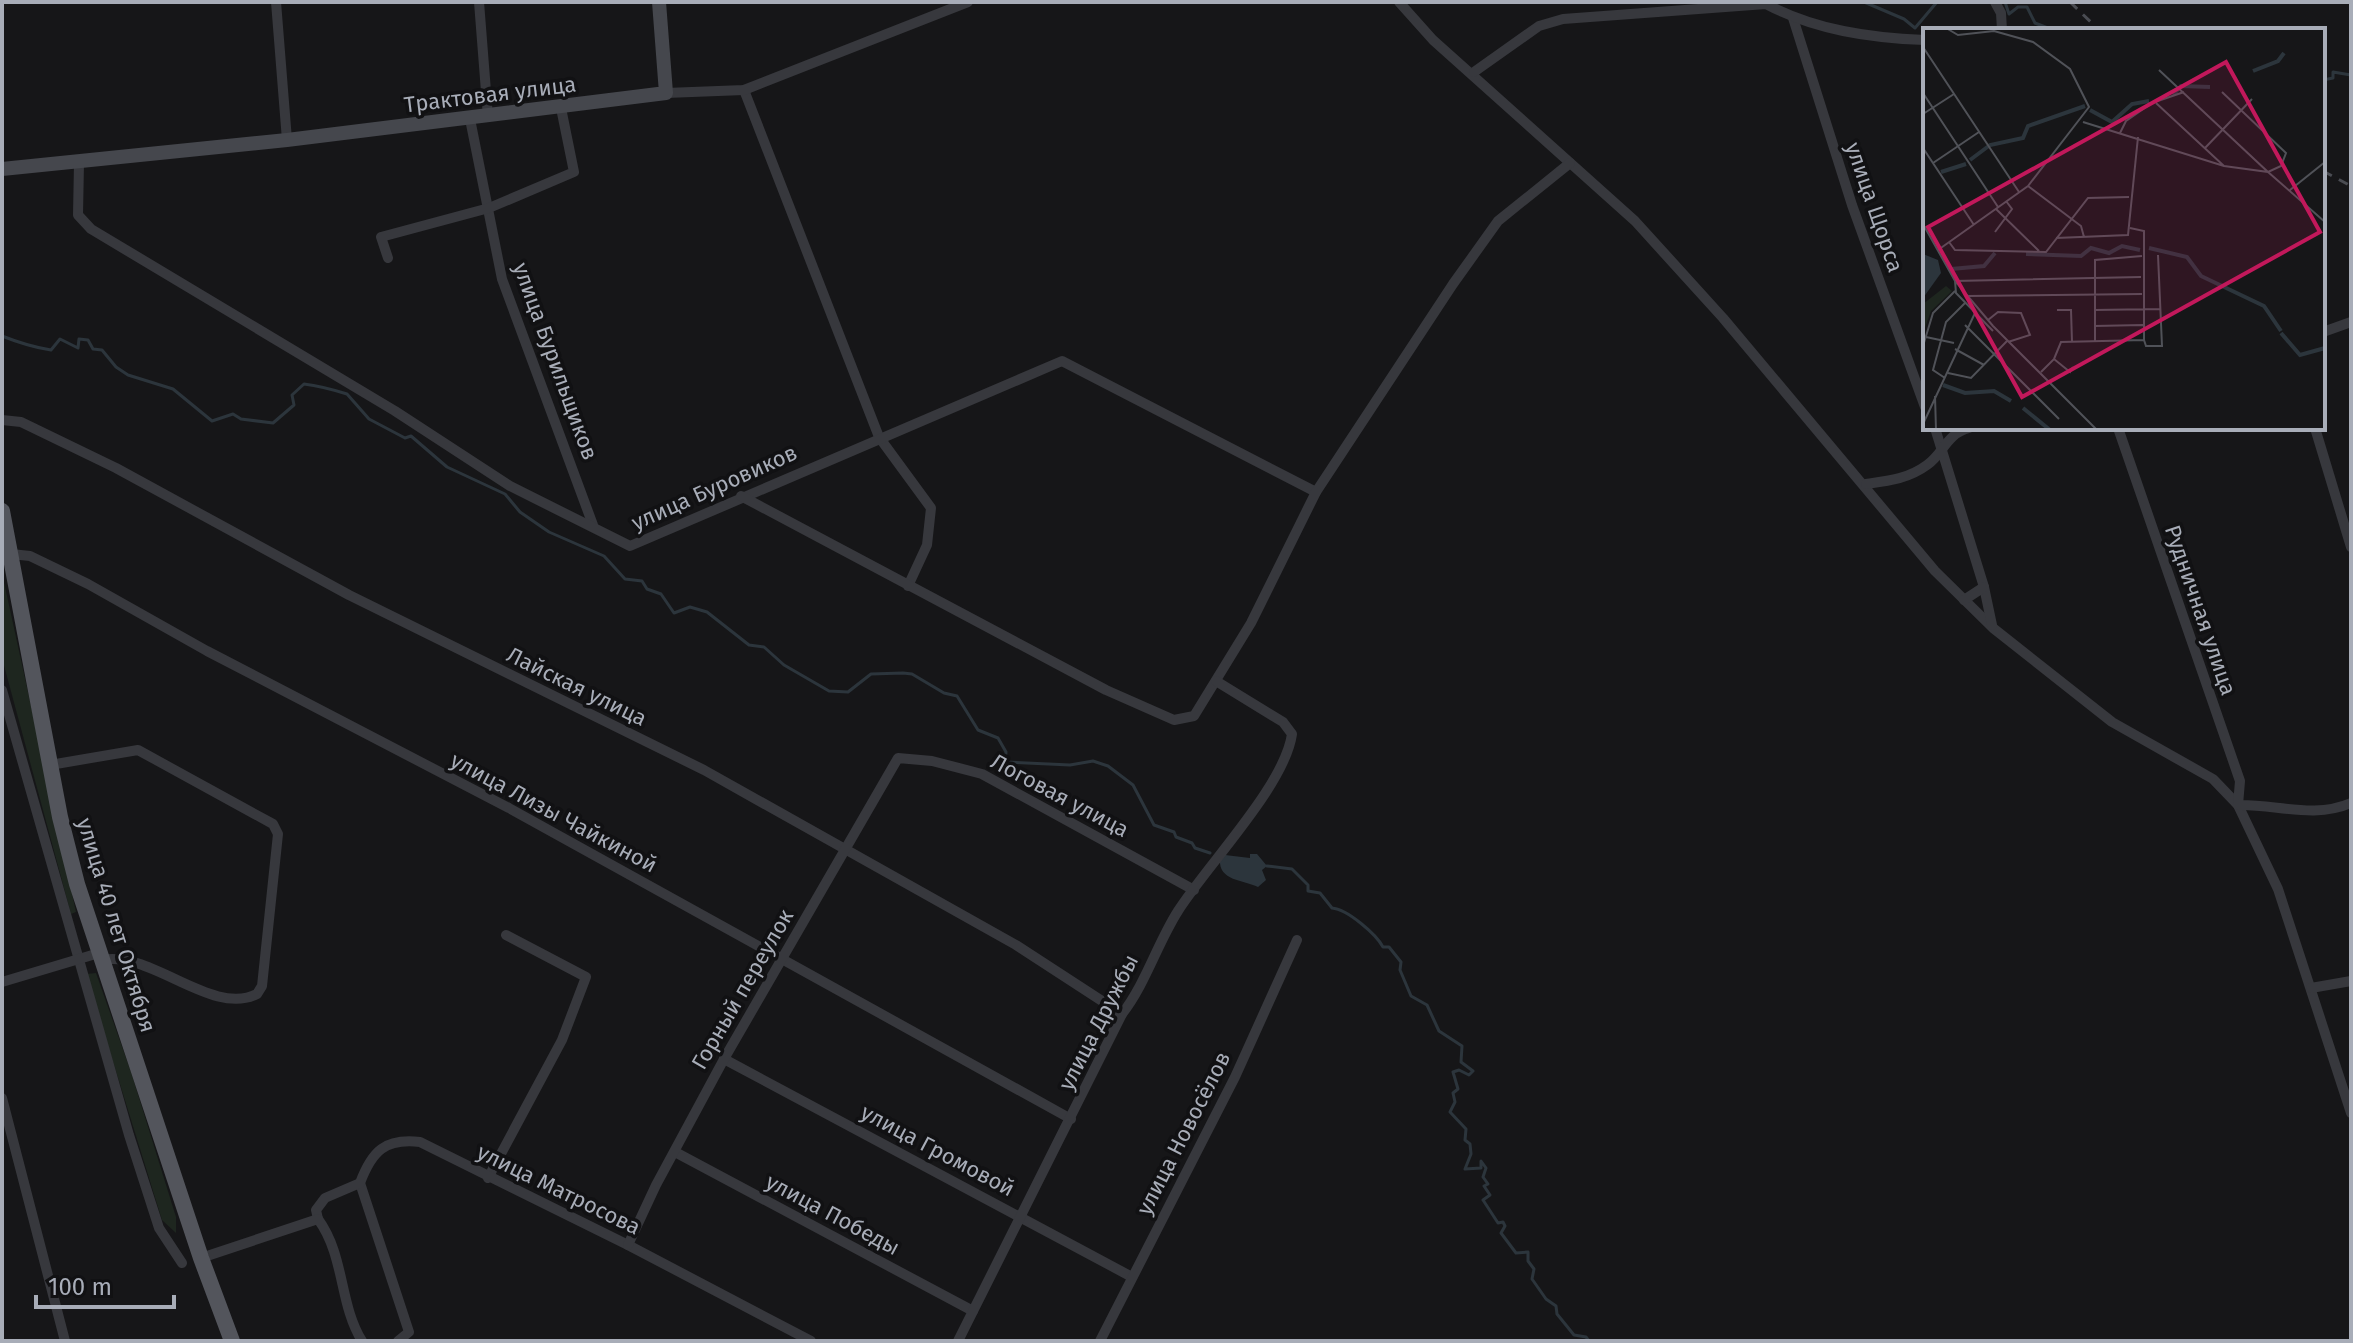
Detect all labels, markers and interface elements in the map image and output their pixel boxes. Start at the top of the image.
inset map [1923,28,2325,430]
street label: Трактовая улица [402,71,578,118]
street label: улица Щорса [1840,139,1909,276]
street label: улица Бурильщиков [507,259,604,464]
street label: улица Буровиков [627,439,801,536]
street label: Рудничная улица [2159,522,2242,699]
street label: Лайская улица [502,641,651,732]
street label: улица Лизы Чайкиной [446,746,662,878]
street label: Логовая улица [986,748,1133,843]
street label: улица 40 лет Октября [71,815,162,1036]
street label: Горный переулок [686,904,800,1074]
street label: улица Дружбы [1053,950,1144,1095]
street label: улица Новосёлов [1131,1047,1236,1219]
street label: улица Громовой [856,1099,1019,1202]
street label: улица Матросова [473,1138,645,1241]
street label: улица Победы [761,1168,904,1261]
scale bar [36,1259,174,1309]
text: 100 m [48,1273,112,1301]

